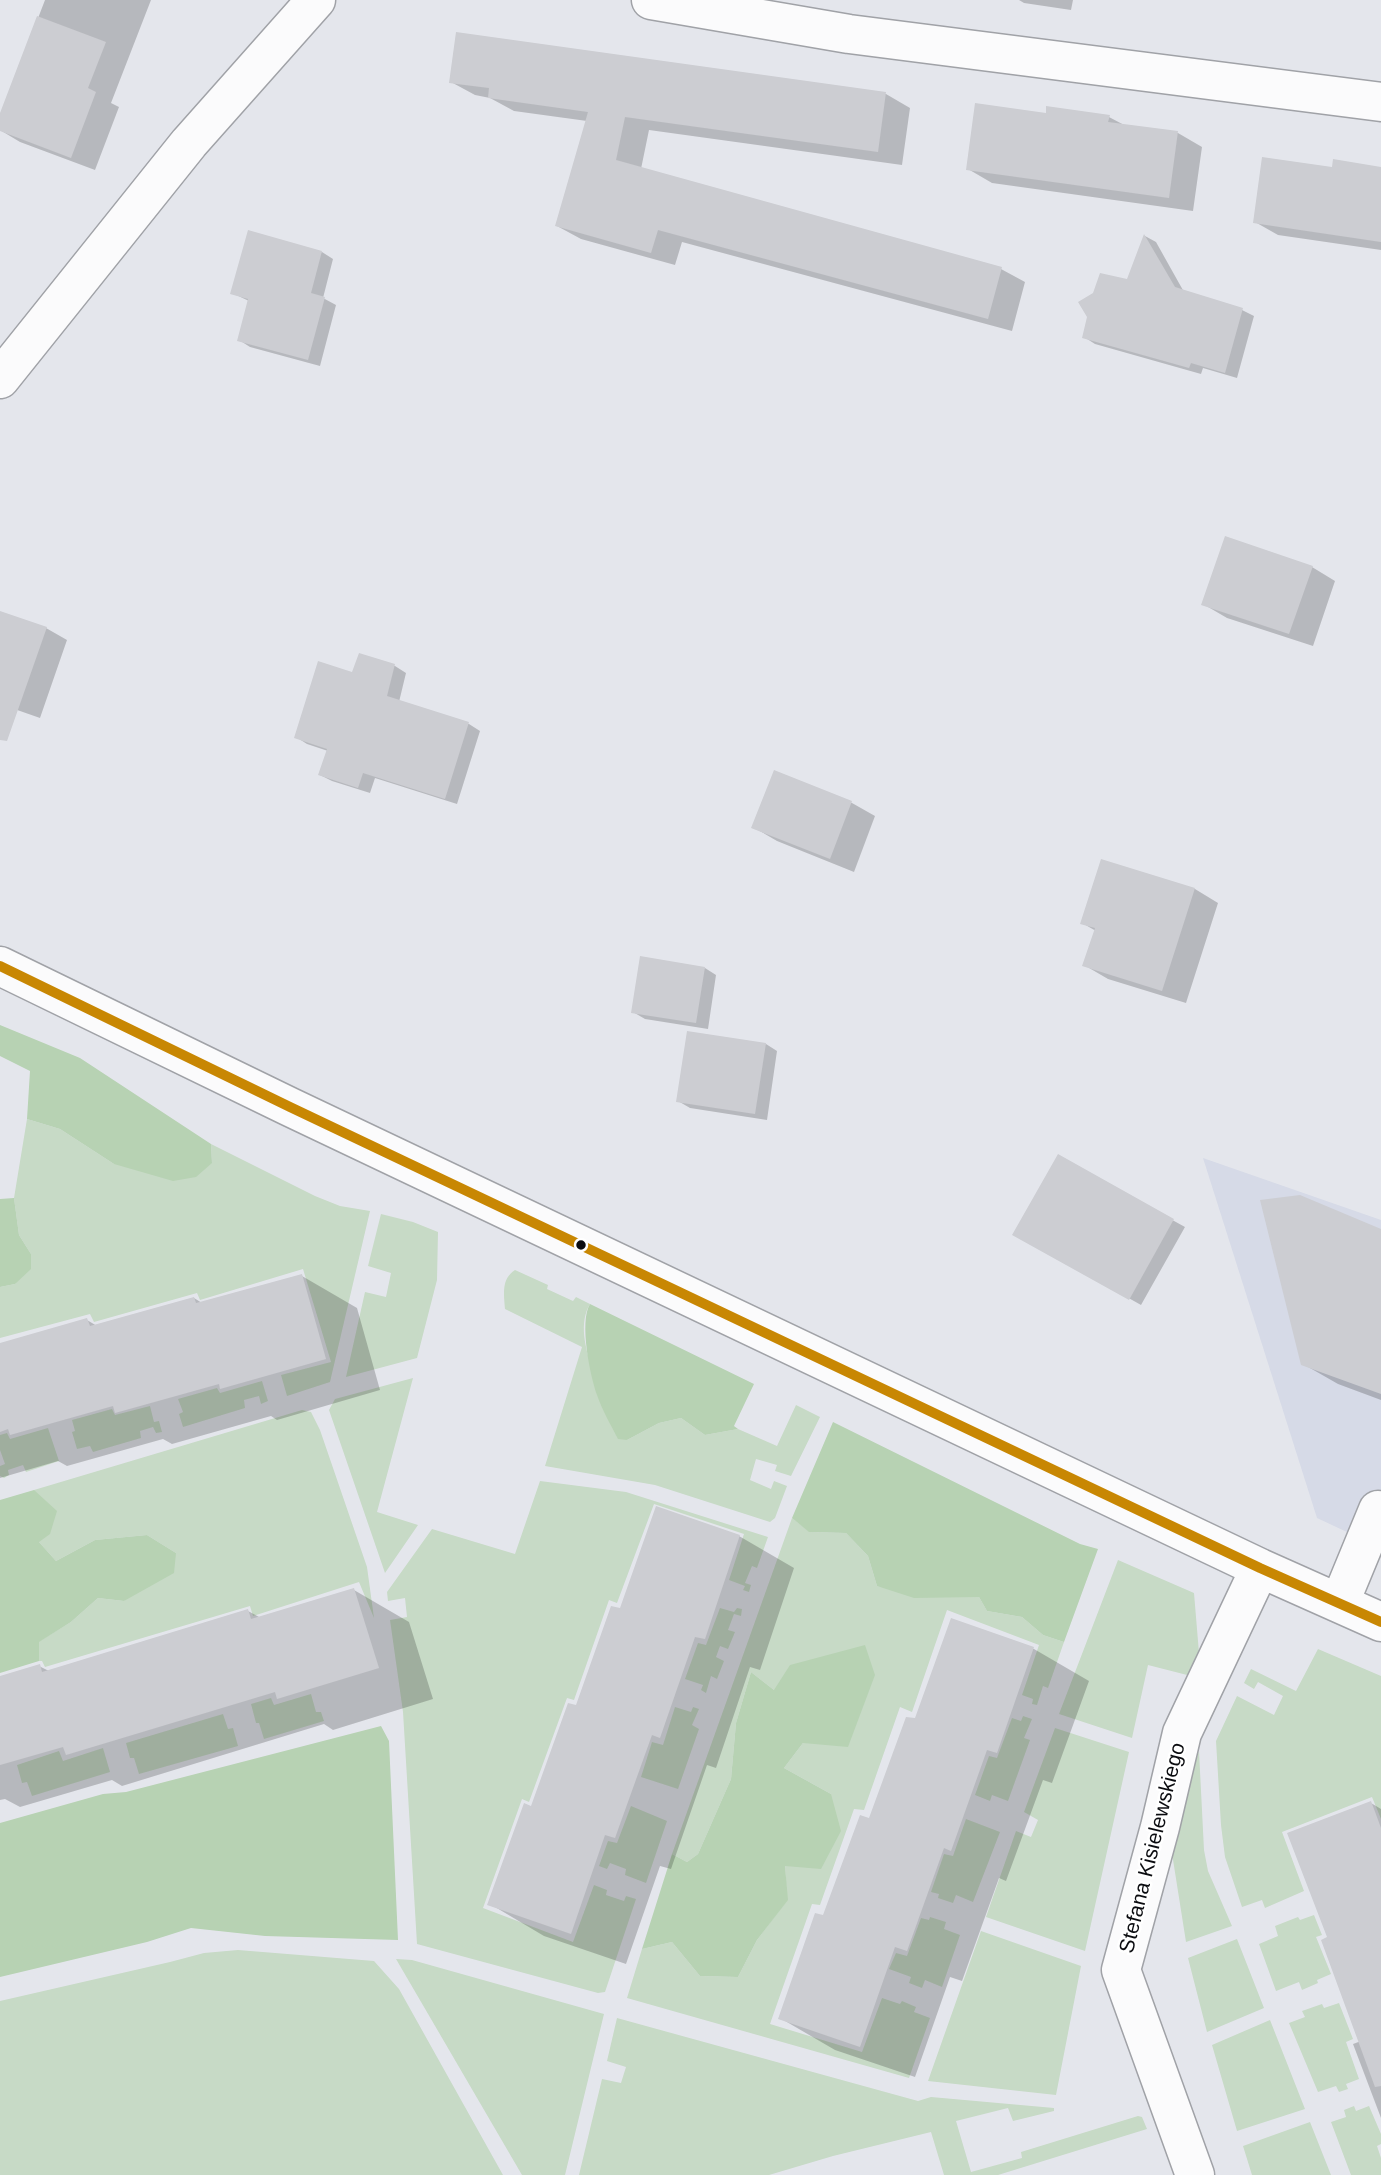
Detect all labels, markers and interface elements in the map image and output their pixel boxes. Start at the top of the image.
unlabelled marker [574,1238,588,1252]
street label: Stefana Kisielewskiego [1115,1740,1191,1956]

